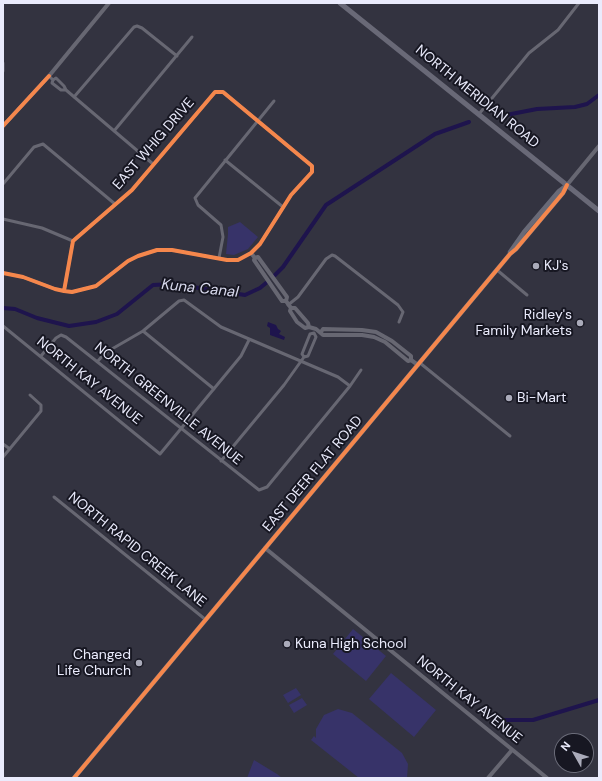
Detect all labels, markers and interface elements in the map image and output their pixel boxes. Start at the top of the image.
street label: NORTH MERIDIAN ROAD [412,42,542,152]
street label: EAST WHIG DRIVE [110,95,198,193]
place label: KJ's [544,258,568,274]
marker: KJ's [531,261,541,271]
water label: Kuna Canal [161,276,239,302]
place label: Ridley's Family Markets [476,307,572,340]
marker: Ridley's Family Markets [575,318,585,328]
street label: NORTH KAY AVENUE [33,334,145,428]
street label: NORTH GREENVILLE AVENUE [91,339,245,469]
place label: Bi-Mart [517,390,566,406]
marker: Bi-Mart [504,393,514,403]
street label: EAST DEER FLAT ROAD [260,413,366,535]
street label: NORTH RAPID CREEK LANE [65,489,209,611]
place label: Kuna High School [295,636,407,652]
marker: Kuna High School [282,639,292,649]
place label: Changed Life Church [57,647,131,680]
street label: NORTH KAY AVENUE [413,653,525,747]
marker: Changed Life Church [134,658,144,668]
north arrow [554,733,594,773]
text: N [557,739,573,754]

